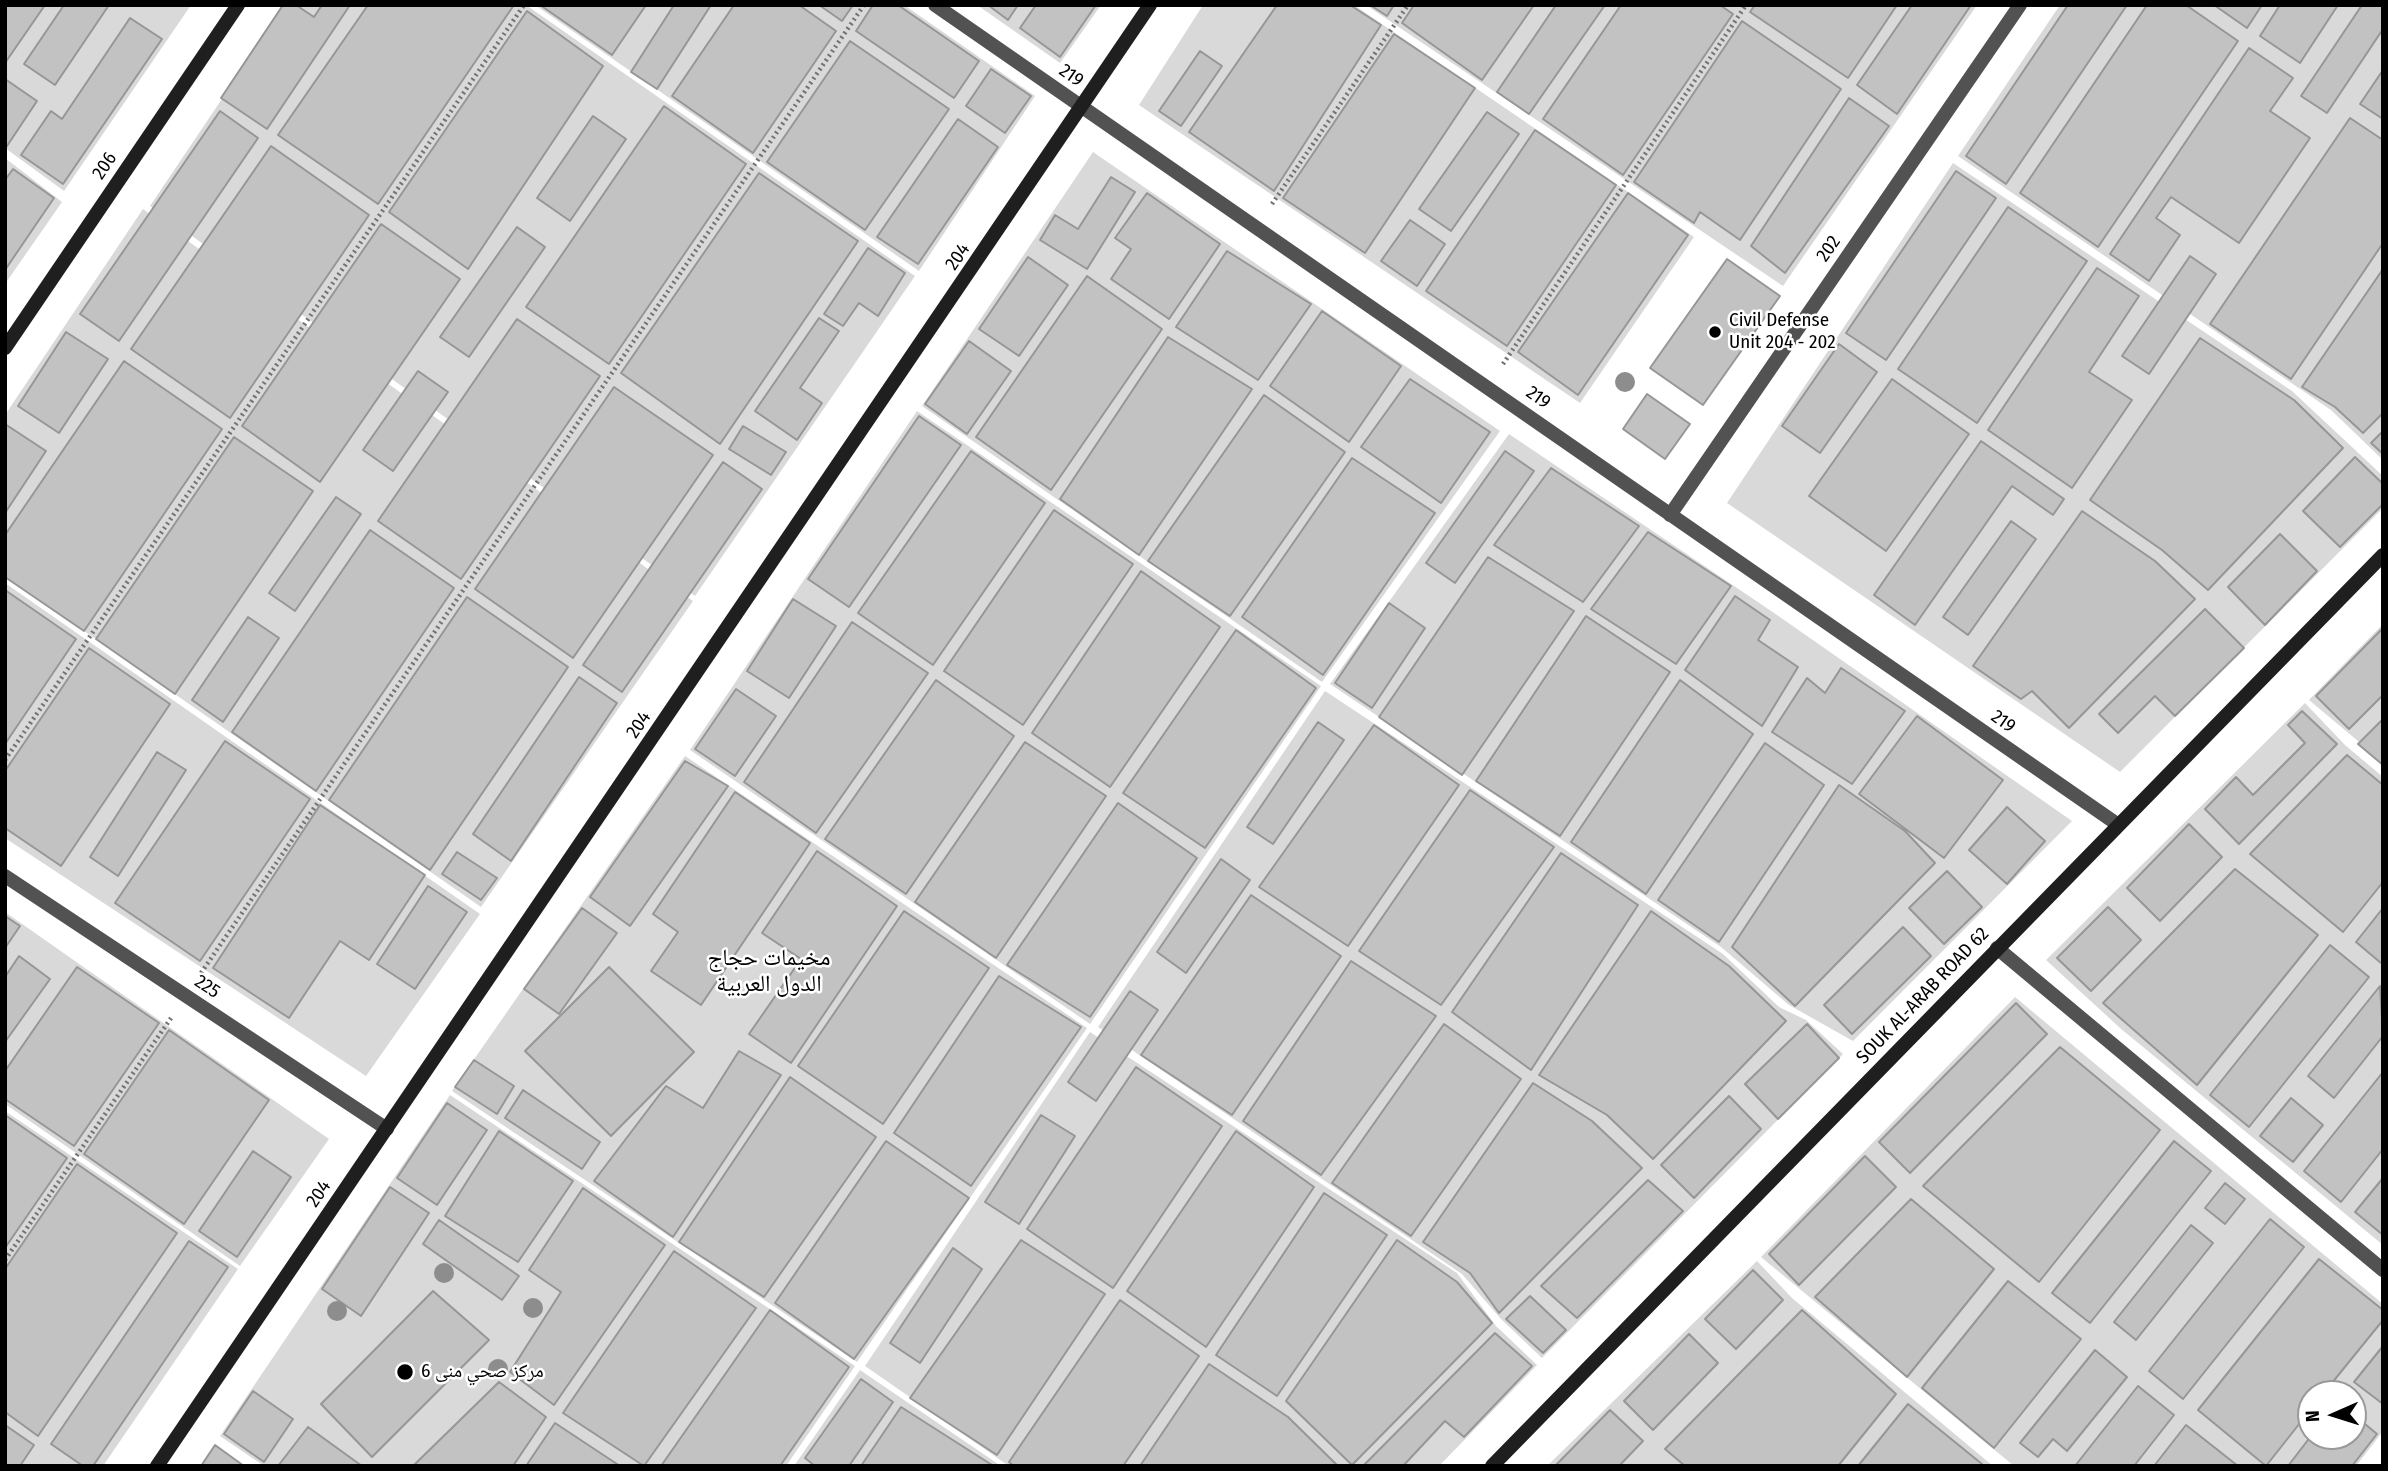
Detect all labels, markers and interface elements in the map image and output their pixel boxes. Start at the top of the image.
street label: 219 [1054,60,1088,92]
street label: 206 [88,148,122,184]
street label: 202 [1812,232,1846,266]
street label: 204 [941,239,975,275]
place label: Civil Defense Unit 204 - 202 [1729,310,1836,354]
marker: Civil Defense Unit 204 - 202 [1707,324,1723,340]
street label: 219 [1521,382,1555,414]
street label: 219 [1986,706,2020,738]
street label: 204 [622,707,656,743]
street label: SOUK AL-ARAB ROAD 62 [1852,923,1994,1069]
district label: مخيمات حجاج الدول العربية [708,945,830,999]
street label: 225 [190,971,224,1003]
street label: 204 [302,1176,336,1212]
place label: مركز صحي منى 6 [421,1361,544,1383]
marker: مركز صحي منى 6 [395,1362,415,1382]
north arrow [2297,1380,2367,1450]
text: N [2301,1410,2324,1422]

